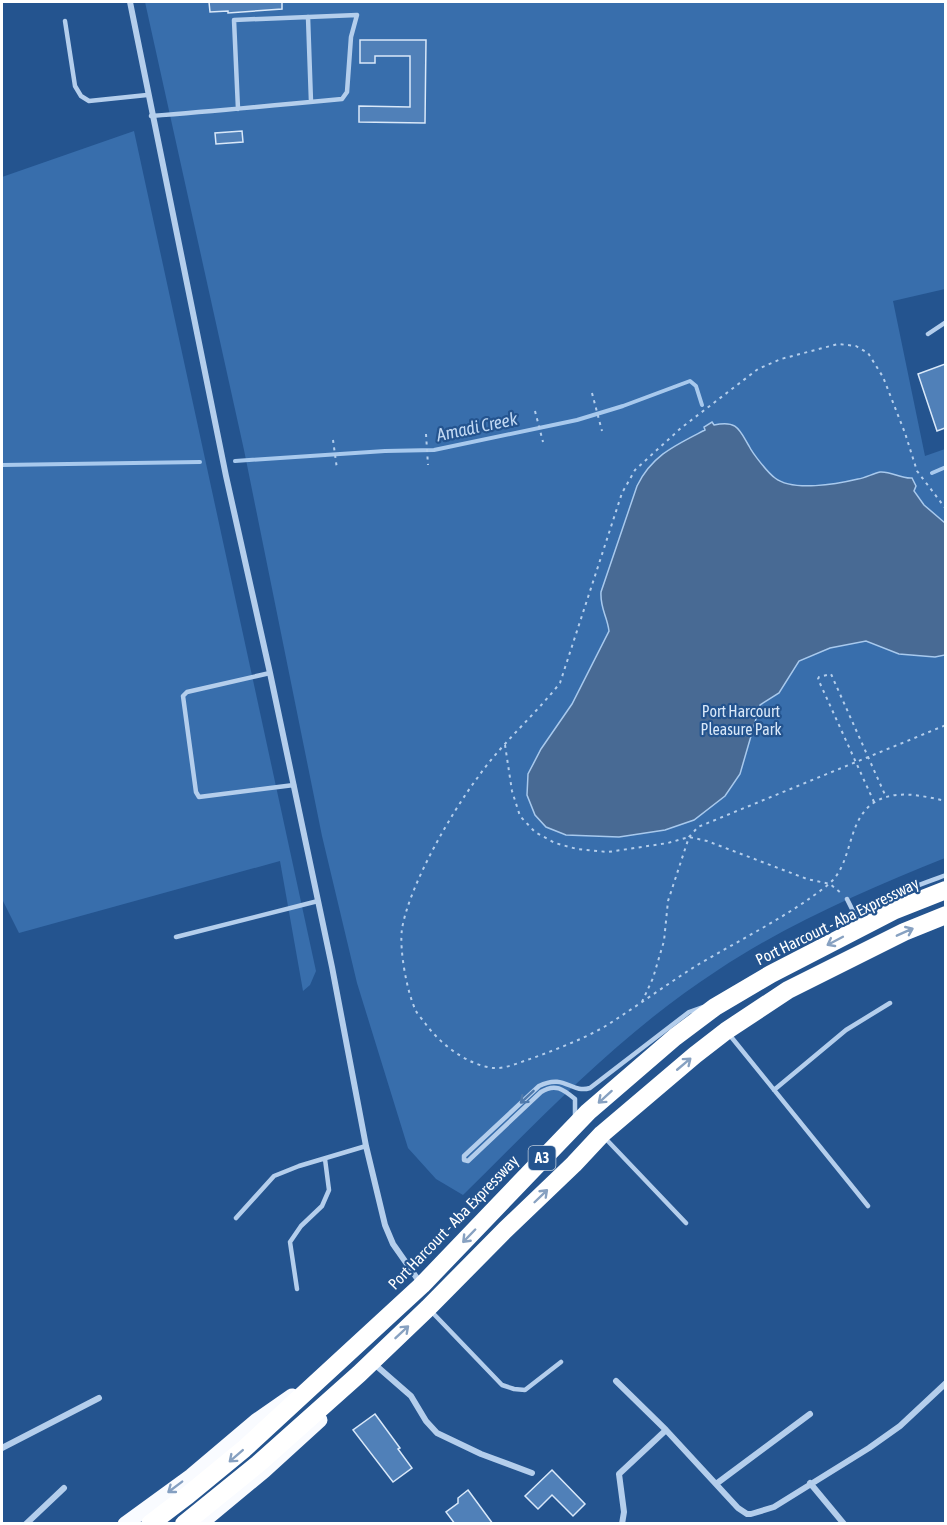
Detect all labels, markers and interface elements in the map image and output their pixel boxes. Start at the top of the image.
water label: Amadi Creek [434,407,520,446]
park label: Port Harcourt Pleasure Park [701,702,781,738]
street label: Port Harcourt - Aba Expressway [752,873,922,969]
one-way arrow [895,926,913,937]
one-way arrow [827,936,845,947]
one-way arrow [676,1057,692,1070]
one-way arrow [519,1090,534,1104]
one-way arrow [598,1090,613,1104]
road number: A3 [528,1146,556,1170]
street label: Port Harcourt - Aba Expressway [384,1151,523,1293]
one-way arrow [534,1189,549,1204]
one-way arrow [461,1228,476,1243]
one-way arrow [394,1326,409,1340]
one-way arrow [229,1449,244,1463]
one-way arrow [168,1481,184,1493]

